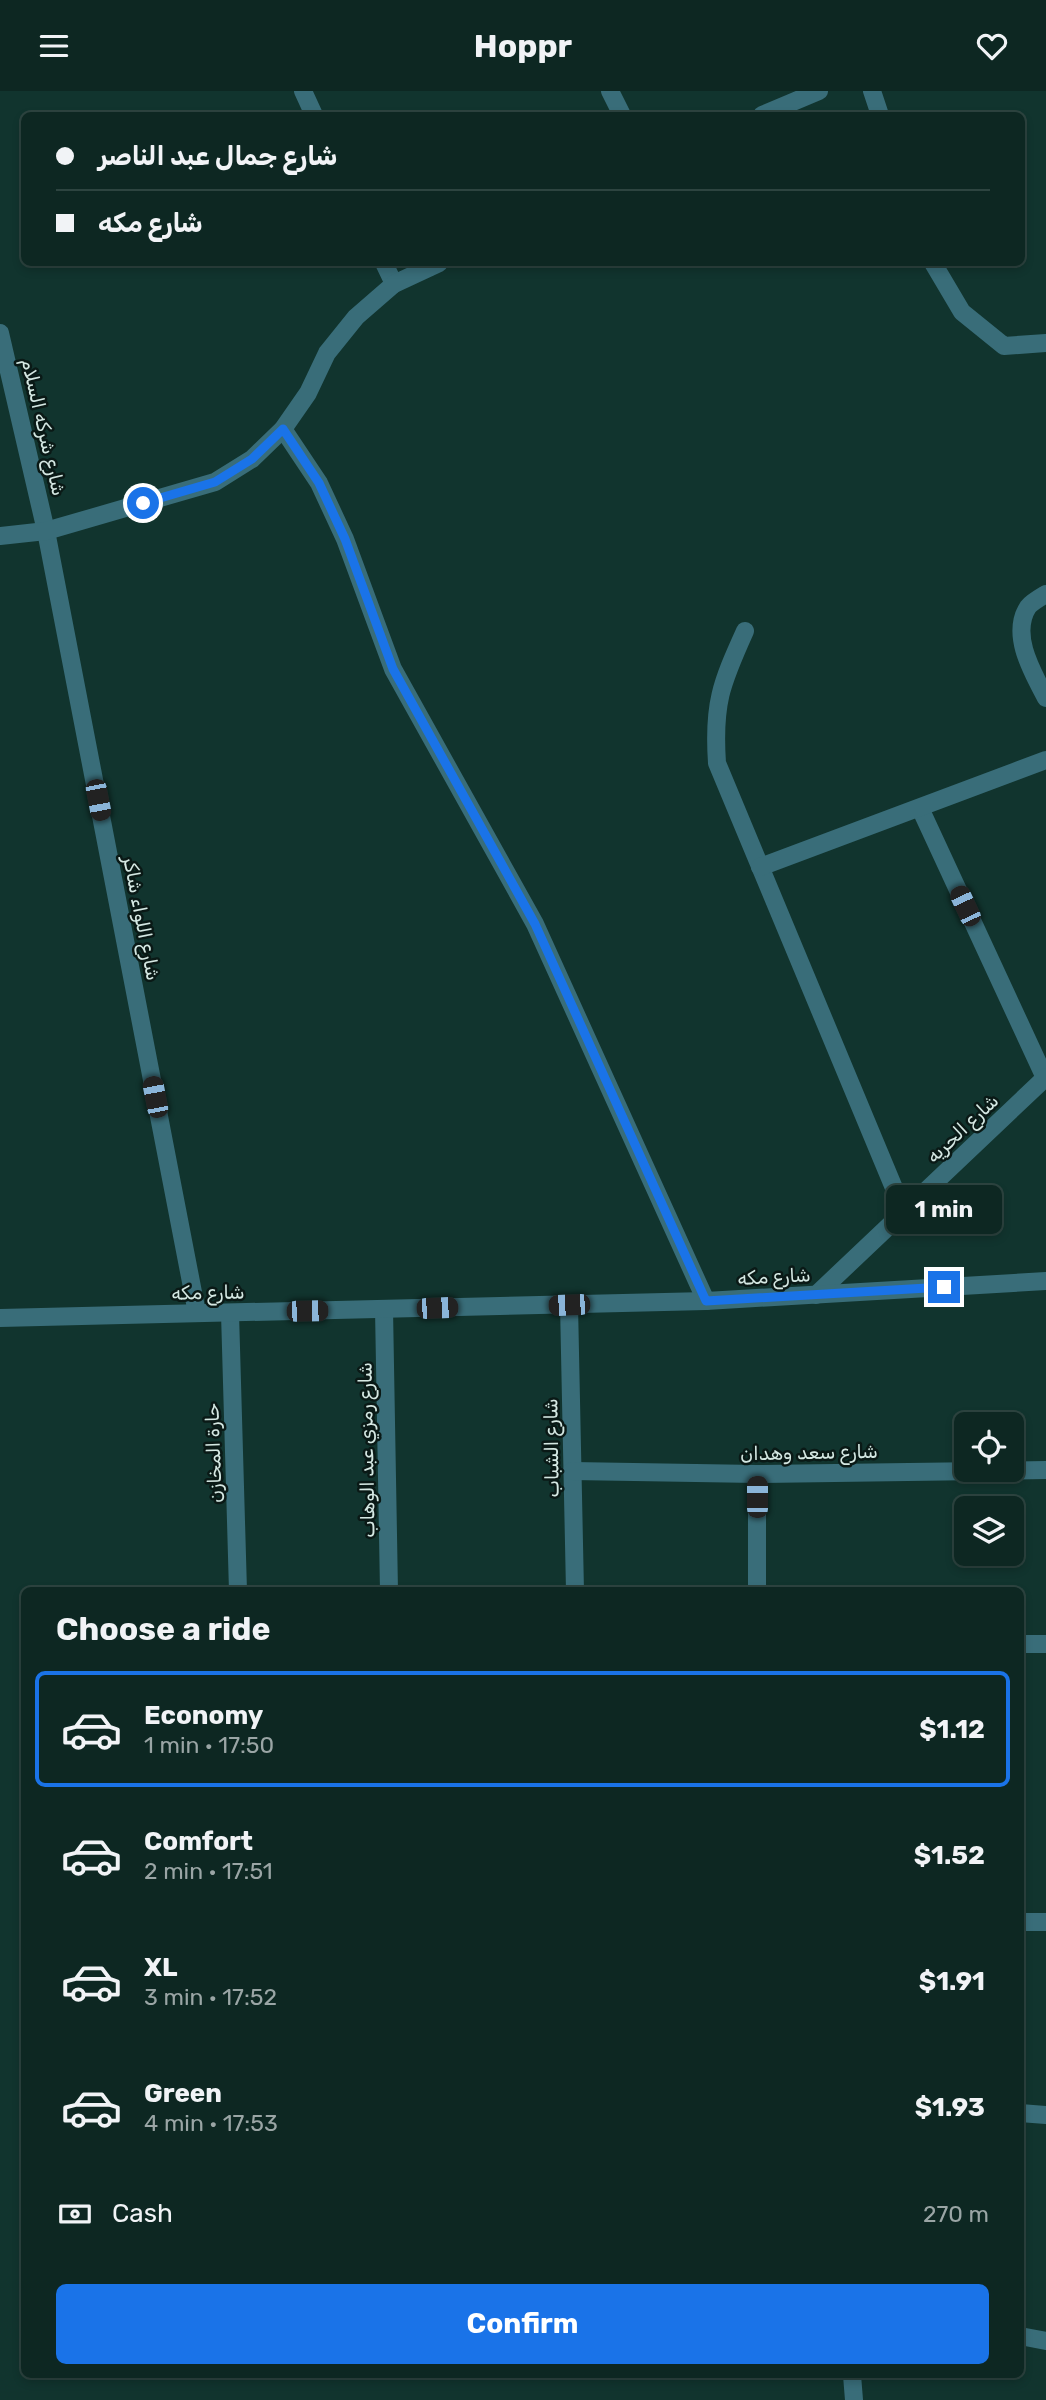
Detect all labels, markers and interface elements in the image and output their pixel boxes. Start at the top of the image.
icon: menu [35,27,73,65]
text: Hoppr [474,27,572,65]
icon: heart [973,27,1011,65]
text: شارع جمال عبد الناصر [98,141,337,172]
text: شارع مكه [98,208,203,239]
street label: شارع شركه السلام [15,356,70,498]
route start [127,487,159,519]
car [84,777,113,823]
street label: شارع اللواء شاكر [116,853,165,983]
car [947,883,984,929]
car [141,1074,170,1120]
street label: شارع الحريه [921,1089,1005,1169]
callout: 1 min [886,1185,1002,1235]
text: 1 min [915,1195,973,1223]
street label: شارع مكه [737,1263,811,1292]
route end [928,1271,960,1303]
street label: شارع مكه [171,1280,245,1307]
car [548,1294,591,1316]
car [416,1297,459,1319]
car [286,1300,329,1322]
street label: شارع رمزي عبد الوهاب [353,1362,382,1538]
street label: شارع الشباب [539,1398,566,1498]
street label: حارة المخازن [200,1403,227,1503]
map controls [954,1412,1024,1566]
button: locate [954,1412,1024,1482]
street label: شارع سعد وهدان [740,1440,878,1467]
car [747,1476,768,1518]
button: layers [954,1496,1024,1566]
text: Choose a ride [56,1610,270,1648]
icon: car [60,1698,123,1761]
text: Economy [144,1700,263,1731]
text: $1.12 [919,1714,985,1745]
text: 1 min · 17:50 [144,1731,274,1759]
icon: car [60,1824,123,1887]
text: Comfort [144,1826,253,1857]
text: $1.52 [914,1840,985,1871]
text: 2 min · 17:51 [144,1857,273,1885]
icon: car [60,1950,123,2013]
text: XL [144,1952,177,1983]
text: $1.91 [919,1966,985,1997]
text: 3 min · 17:52 [144,1983,277,2011]
icon: car [60,2076,123,2139]
text: Green [144,2078,222,2109]
text: $1.93 [915,2092,985,2123]
text: 4 min · 17:53 [144,2109,278,2137]
icon: cash [56,2195,94,2233]
text: Cash [112,2198,173,2229]
text: 270 m [923,2200,989,2228]
button: Confirm [56,2284,989,2364]

